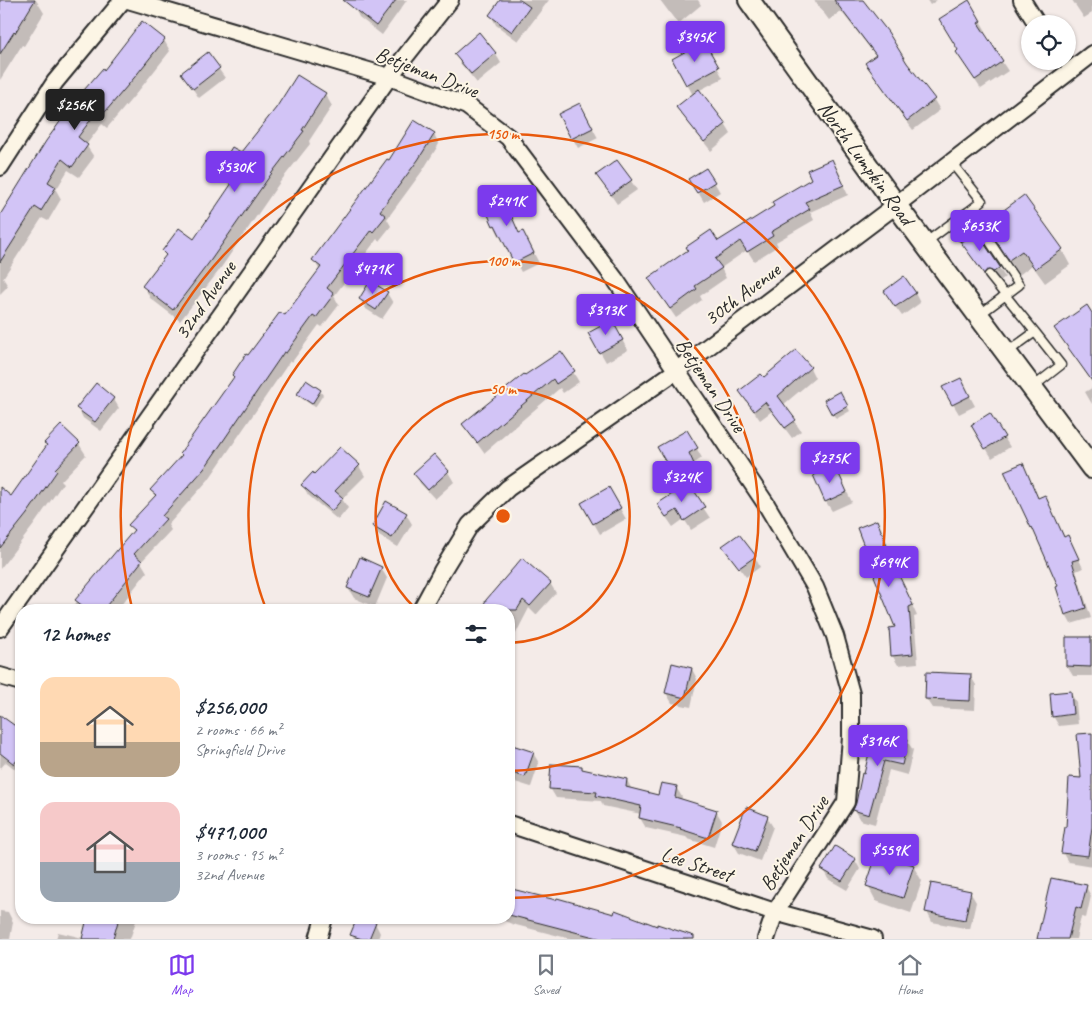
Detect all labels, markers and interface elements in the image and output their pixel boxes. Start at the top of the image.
map controls [1021,15,1076,70]
button: locate [1021,15,1076,70]
pin: $345K [660,20,730,63]
text: $345K [677,27,713,47]
street label: Betjeman Drive [372,40,483,104]
pin: $256K [40,88,110,131]
text: $256K [56,95,94,115]
street label: North Lumpkin Road [812,96,922,233]
text: 150 m [487,125,521,144]
pin: $530K [200,150,270,193]
text: $530K [217,157,253,177]
pin: $241K [472,184,542,227]
text: $241K [489,191,525,211]
pin: $653K [945,210,1015,252]
text: $653K [961,216,999,236]
pin: $471K [338,252,408,295]
text: 100 m [487,252,521,271]
street label: 32nd Avenue [169,255,242,344]
street label: 30th Avenue [699,256,786,331]
text: $471K [355,259,391,279]
pin: $313K [571,294,641,336]
text: $313K [588,300,624,320]
street label: Betjeman Drive [670,333,753,438]
text: 50 m [490,380,517,399]
pin: $275K [795,442,865,484]
text: $275K [812,448,848,468]
pin: $324K [647,460,717,503]
text: $324K [664,467,700,487]
centre of rings [494,507,512,525]
pin: $694K [854,546,924,588]
text: $694K [870,552,908,572]
icon: filters [462,620,490,648]
text: 12 homes [40,621,109,647]
text: $256,000 [195,694,265,720]
icon: home [80,697,140,757]
text: 2 rooms · 66 m² [195,720,281,740]
pin: $316K [843,724,913,767]
text: $316K [859,731,897,751]
text: Springfield Drive [195,740,285,760]
street label: Betjeman Drive [754,790,835,895]
text: $471,000 [195,819,265,845]
icon: home [80,822,140,882]
pin: $559K [855,834,925,876]
street label: Lee Street [658,840,739,889]
text: $559K [872,840,908,860]
text: 3 rooms · 95 m² [195,845,281,865]
text: 32nd Avenue [195,865,264,885]
tab: Map [168,951,196,998]
tab: Saved [532,951,560,998]
tab: Home [896,951,924,998]

